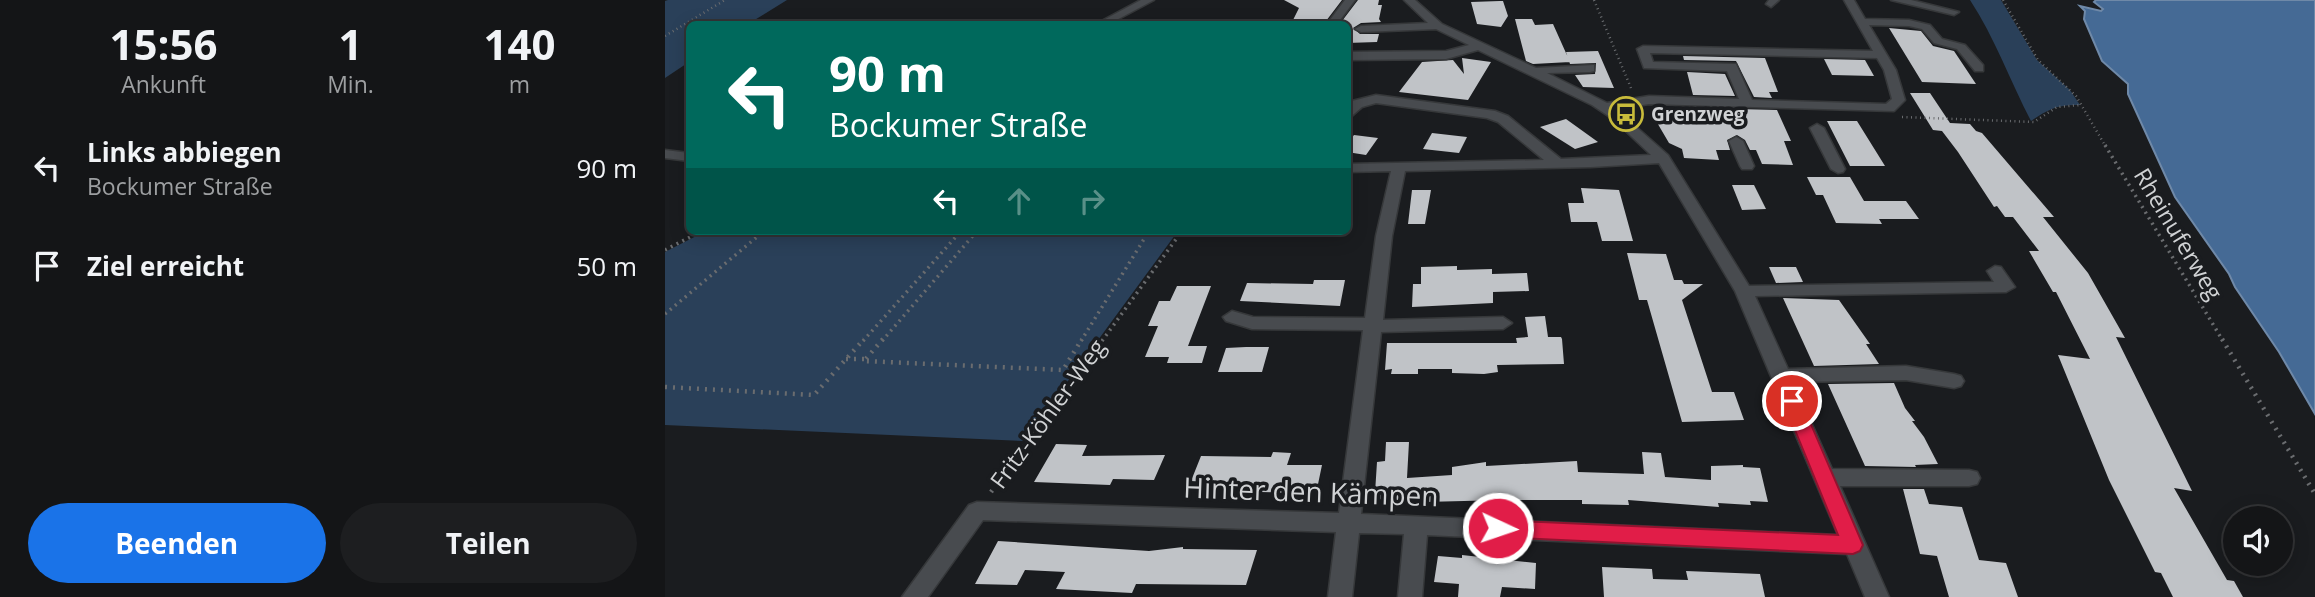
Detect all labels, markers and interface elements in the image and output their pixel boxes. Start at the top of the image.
text: 15:56 [110,15,218,72]
text: 1 [338,15,363,72]
text: 140 [483,15,555,72]
text: 90 m [829,40,946,106]
icon: left [714,49,805,140]
text: Ankunft [121,68,206,100]
text: Min. [327,68,374,100]
text: m [509,68,530,100]
bus stop icon: Grenzweg [1607,95,1645,133]
place label: Grenzweg [1651,101,1745,127]
text: Bockumer Straße [829,103,1087,146]
text: Links abbiegen [87,134,282,170]
icon: left [28,149,66,187]
text: 90 m [576,150,637,186]
street label: Rheinuferweg [2127,162,2231,306]
text: Bockumer Straße [87,170,273,202]
icon: left [927,182,965,220]
icon: ahead [1000,182,1038,220]
icon: right [1073,182,1111,220]
icon: arrive [28,247,66,285]
text: Ziel erreicht [87,248,244,284]
text: 50 m [576,248,637,284]
street label: Fritz-Köhler-Weg [982,332,1113,495]
pin [1762,371,1822,431]
icon: arrive [1773,382,1811,420]
street label: Hinter den Kämpen [1183,468,1439,514]
position arrow [1461,491,1535,565]
button: Beenden [28,503,326,583]
button: Teilen [340,503,637,583]
map controls [2223,506,2293,576]
button: sound [2223,506,2293,576]

